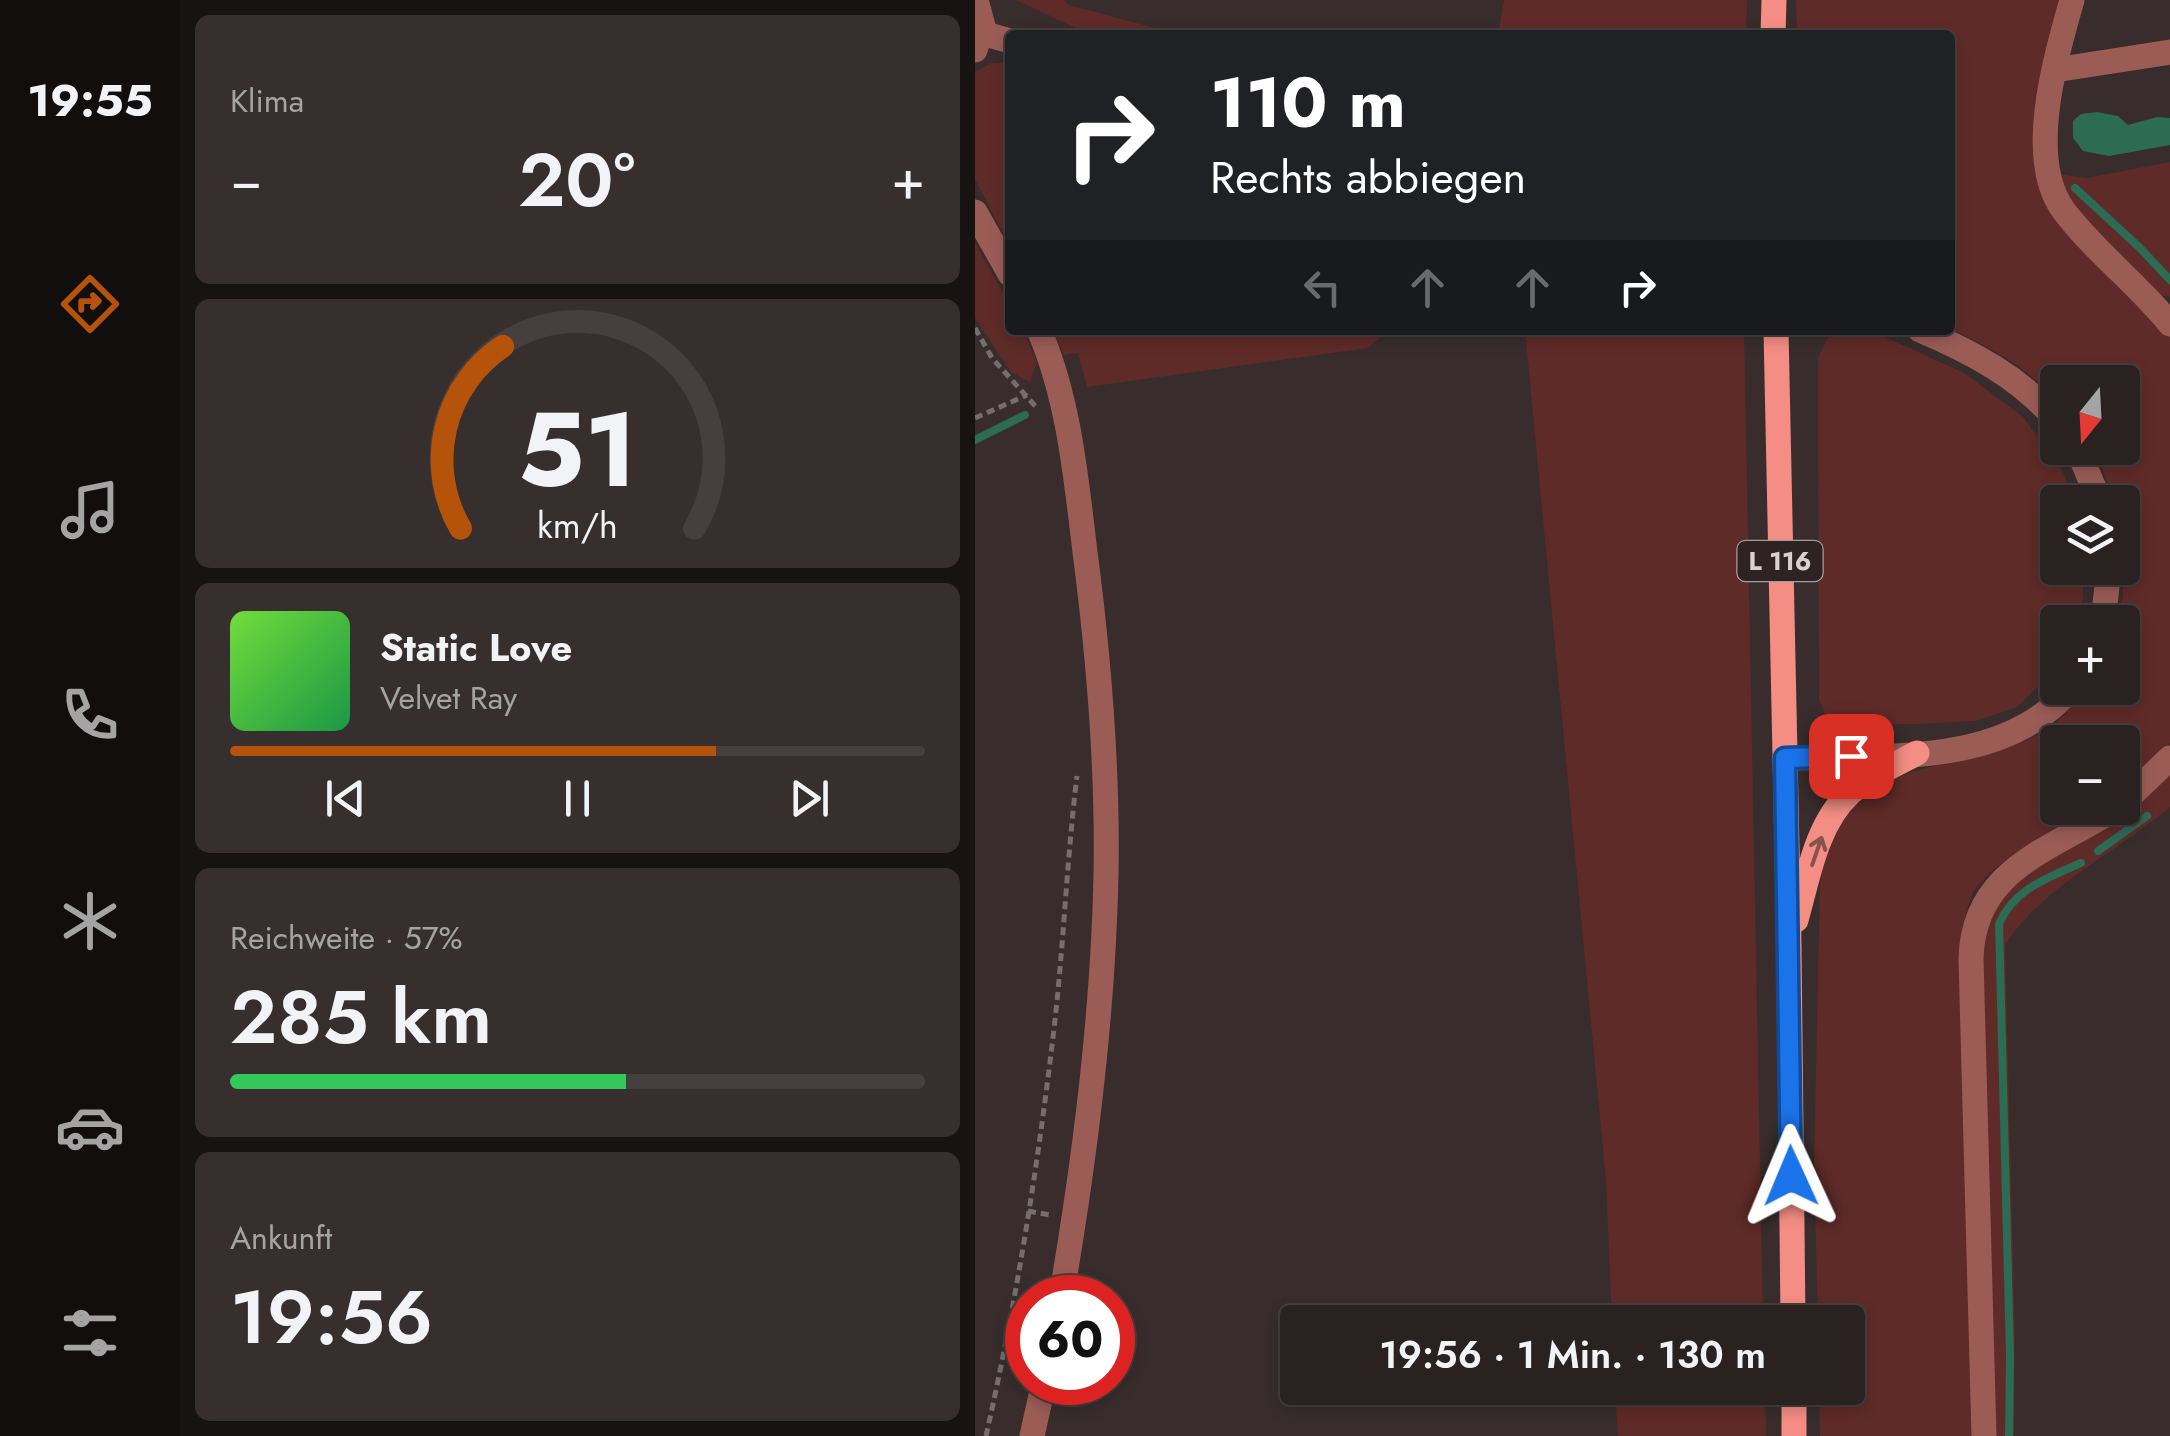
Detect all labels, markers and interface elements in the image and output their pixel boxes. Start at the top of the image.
text: 110 m [1210,52,1406,153]
text: 19:55 [27,68,153,133]
icon: right [1045,70,1175,200]
text: Klima [230,78,304,124]
text: 20° [518,126,635,234]
text: − [230,140,262,220]
text: + [891,140,925,220]
text: Rechts abbiegen [1210,145,1526,210]
icon: left [1295,260,1350,315]
icon: ahead [1400,260,1455,315]
icon: ahead [1505,260,1560,315]
icon: right [1610,260,1665,315]
icon: directions [55,269,125,339]
north arrow [2040,365,2140,465]
map controls [2040,365,2140,825]
text: 51 [517,375,638,525]
icon: music [55,475,125,545]
button: layers [2040,485,2140,585]
text: km/h [537,500,618,551]
road number: L 116 [1737,541,1823,581]
button: + [2040,605,2140,705]
text: Static Love [380,620,572,675]
text: Velvet Ray [380,675,517,721]
icon: phone [55,680,125,750]
pin [1809,714,1894,799]
button: − [2040,725,2140,825]
icon: arrive [1824,729,1879,784]
icon: previous [318,771,373,826]
icon: pause [550,771,605,826]
icon: next [782,771,837,826]
one-way arrow [1810,835,1828,867]
icon: climate [55,886,125,956]
text: Reichweite · 57% [230,915,463,961]
text: 285 km [230,963,492,1071]
icon: car [55,1092,125,1162]
position arrow [1739,1124,1843,1228]
text: Ankunft [230,1215,332,1261]
text: 19:56 [230,1263,433,1371]
speed limit sign: 60 [1005,1275,1135,1405]
icon: filters [55,1298,125,1368]
text: 19:56 · 1 Min. · 130 m [1379,1327,1766,1382]

